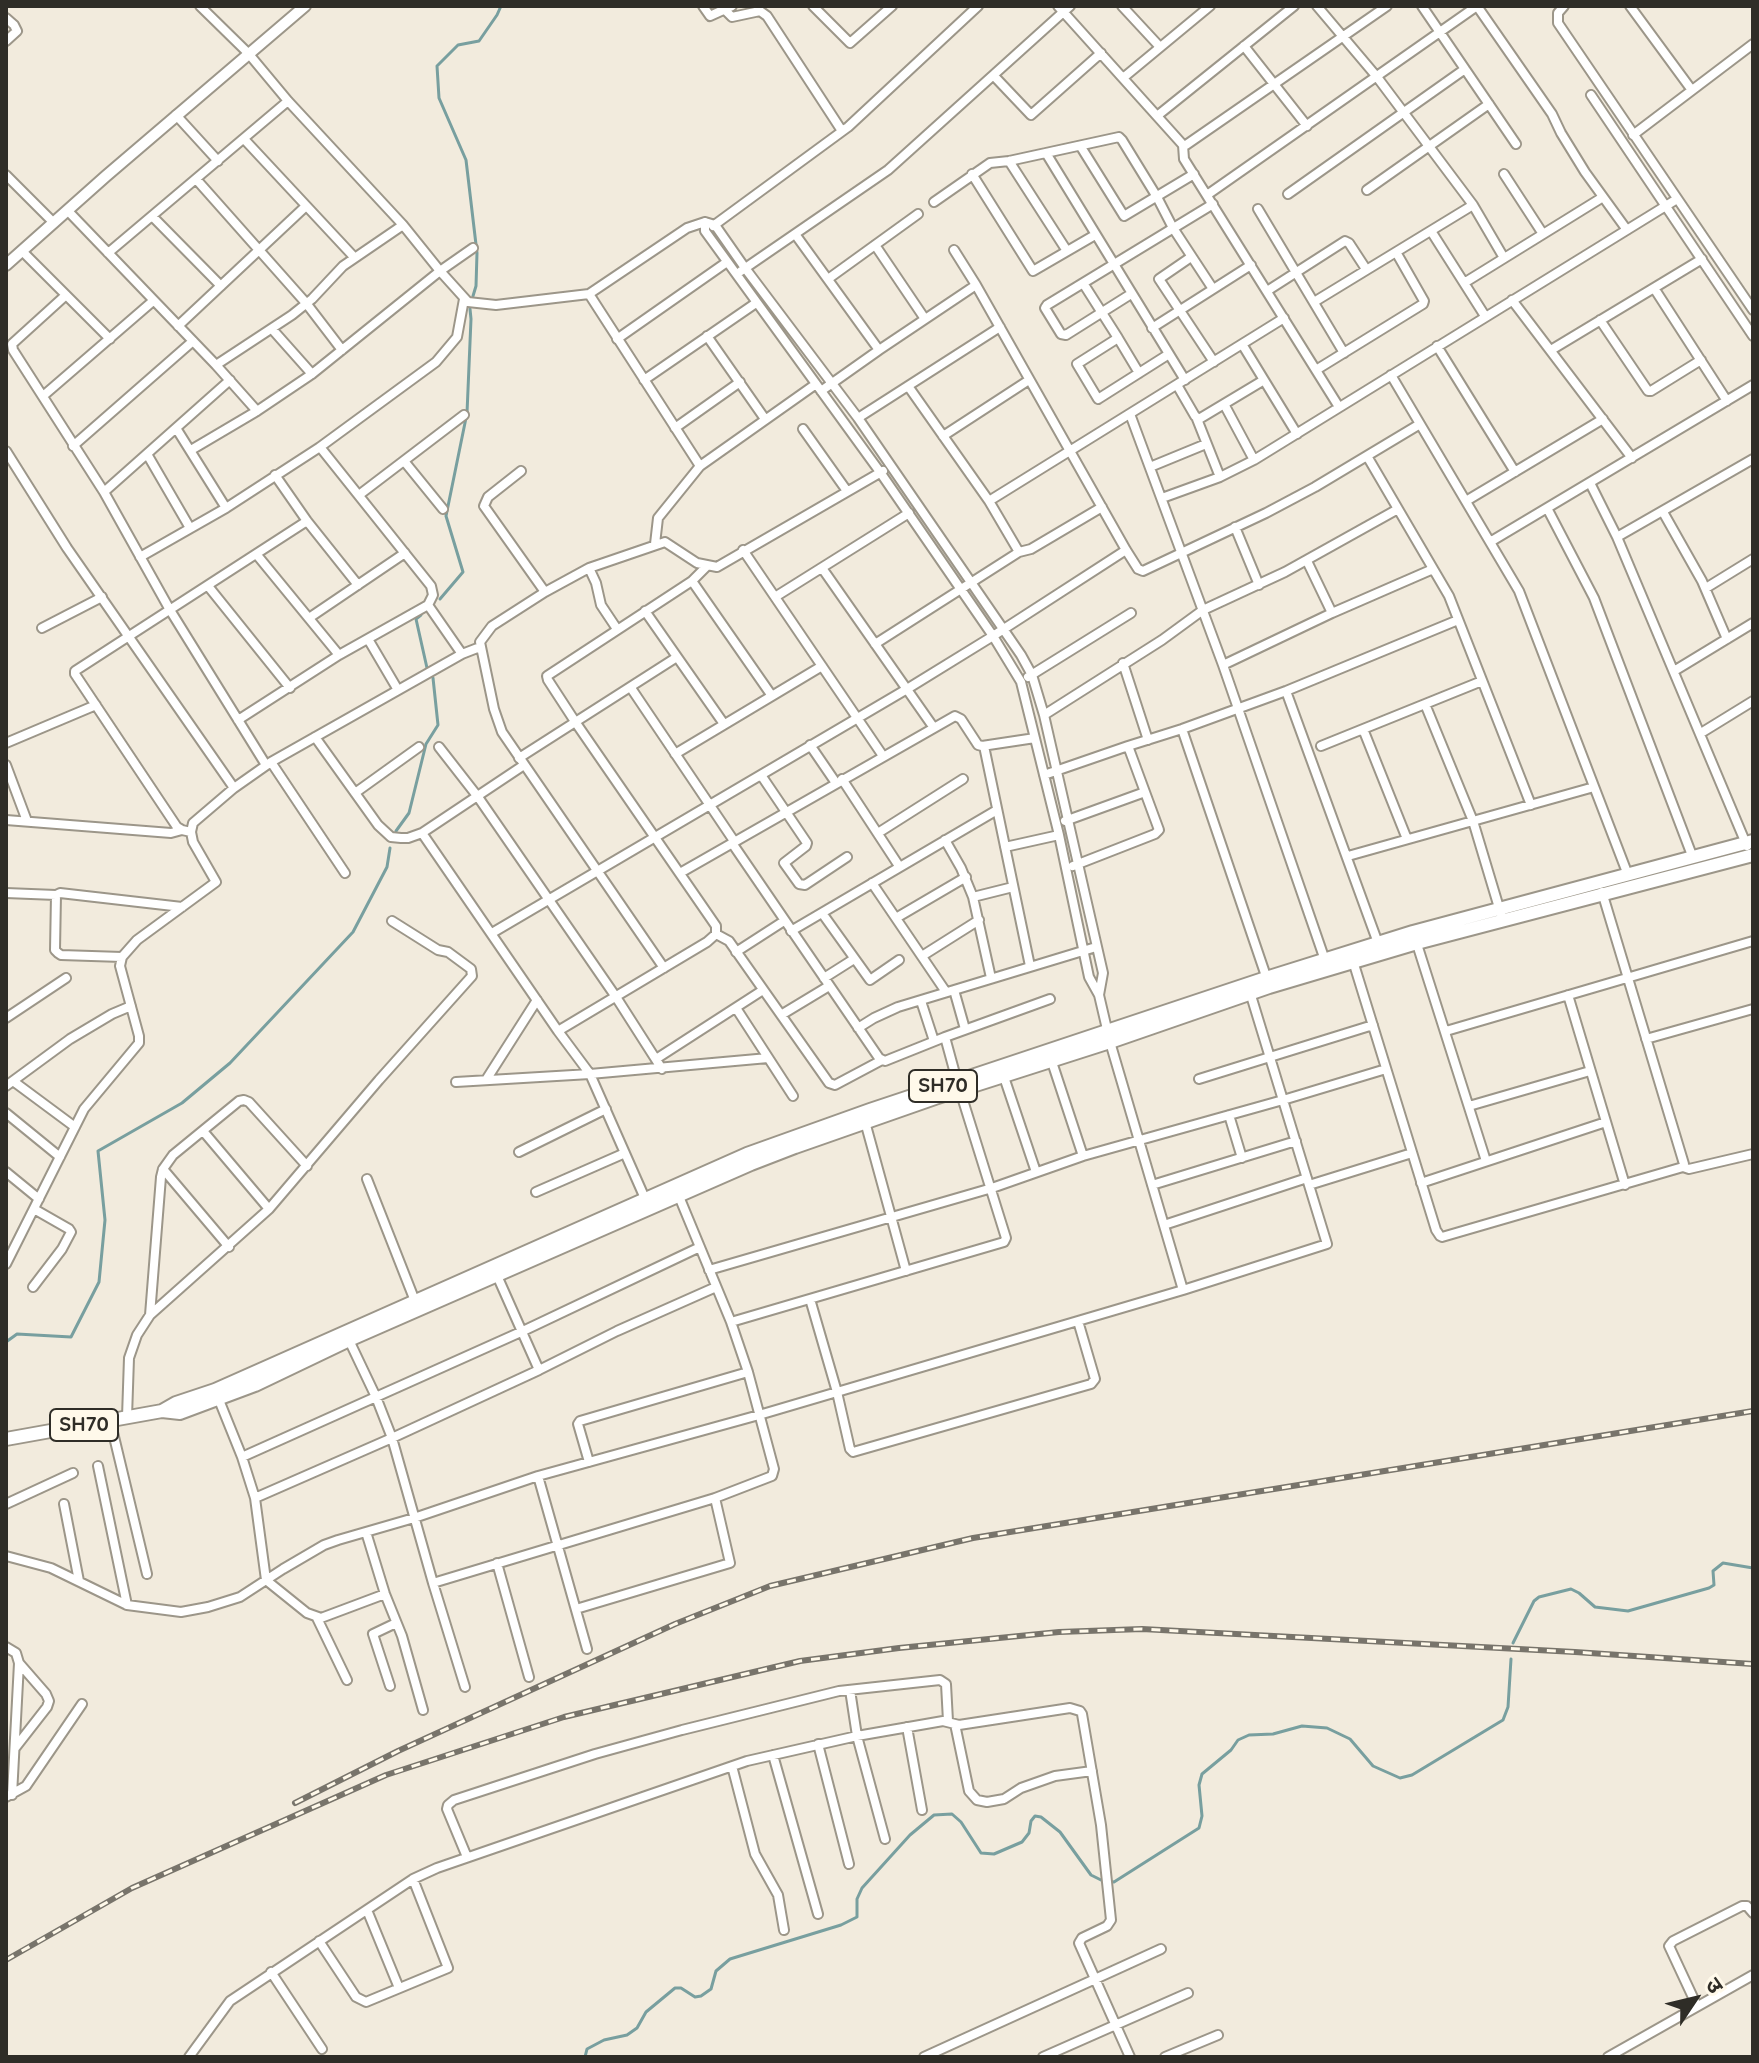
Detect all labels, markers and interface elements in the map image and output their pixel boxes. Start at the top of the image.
road number: SH70 [909,1070,977,1102]
road number: SH70 [50,1409,118,1441]
north arrow [1655,1959,1735,2039]
text: उ [1699,1972,1730,1999]

